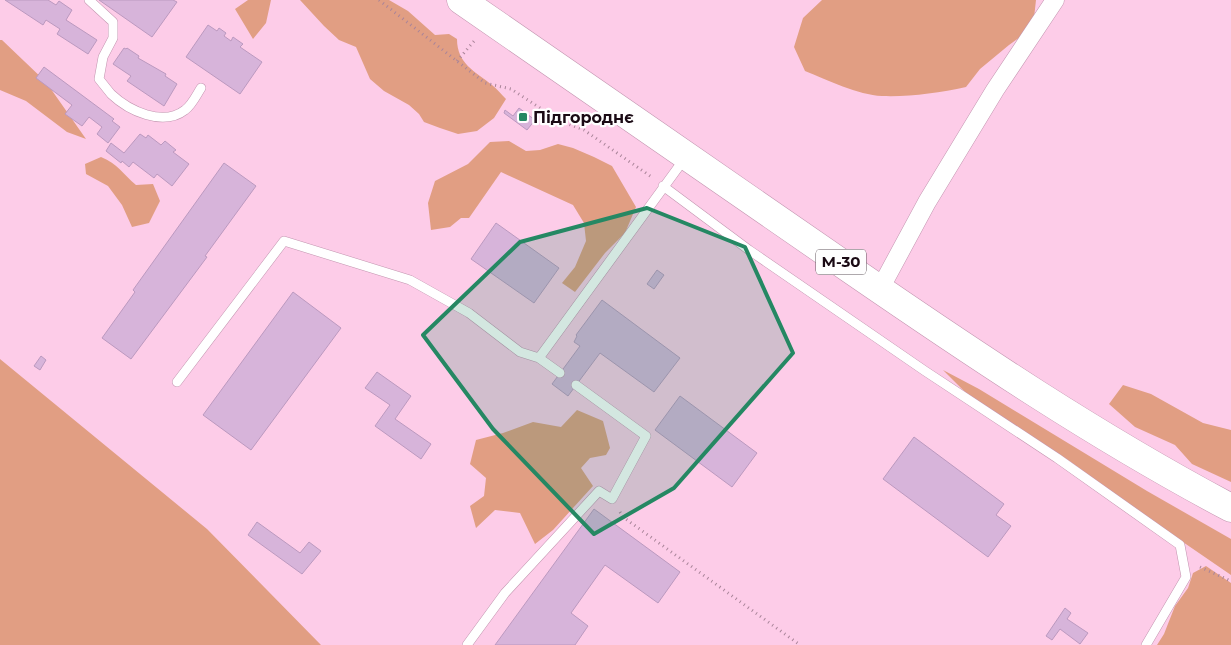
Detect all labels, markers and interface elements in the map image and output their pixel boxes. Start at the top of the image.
place label: Підгороднє [533,108,634,127]
marker: Підгороднє [517,111,529,123]
road number: М-30 [816,250,866,274]

